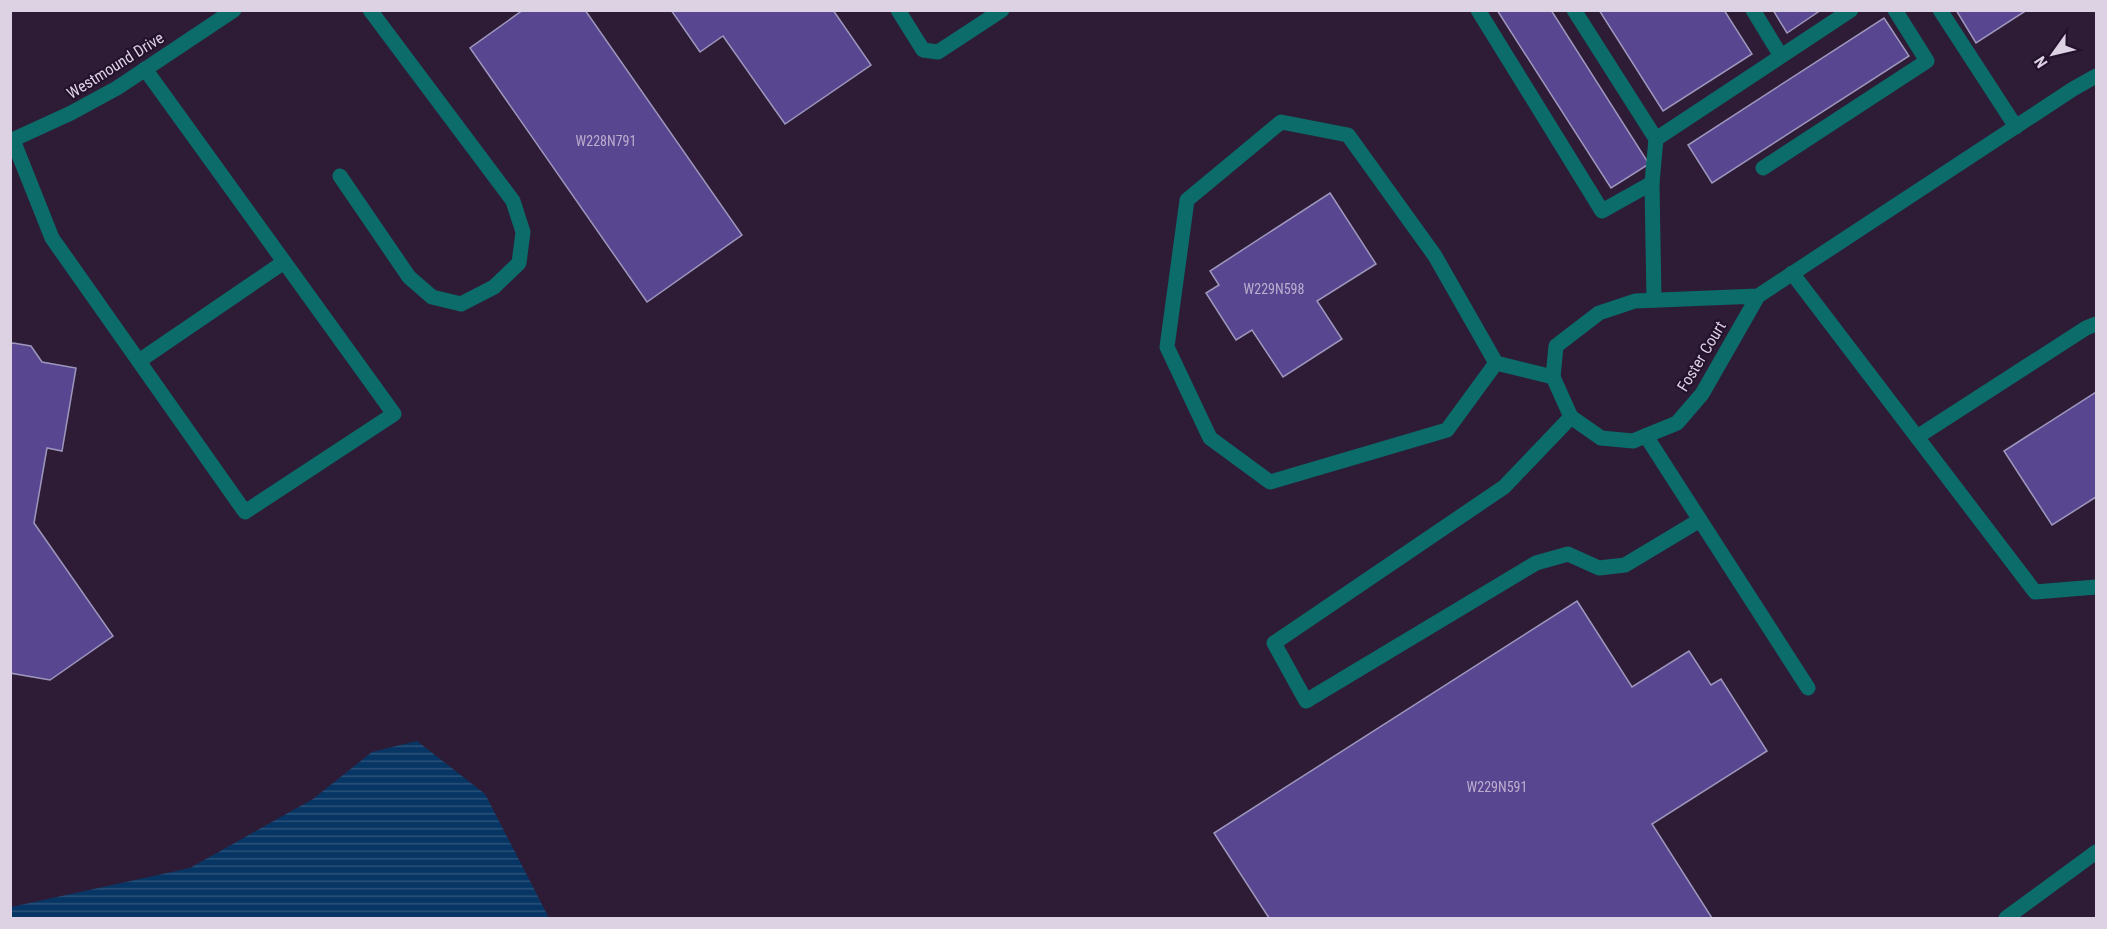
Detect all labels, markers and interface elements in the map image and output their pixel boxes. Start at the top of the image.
north arrow [2023,24,2083,84]
street label: Westmound Drive [63,28,167,103]
text: N [2030,53,2052,71]
house number: W228N791 [576,133,636,149]
house number: W229N598 [1244,281,1304,297]
street label: Foster Court [1673,318,1730,395]
house number: W229N591 [1467,779,1527,795]

